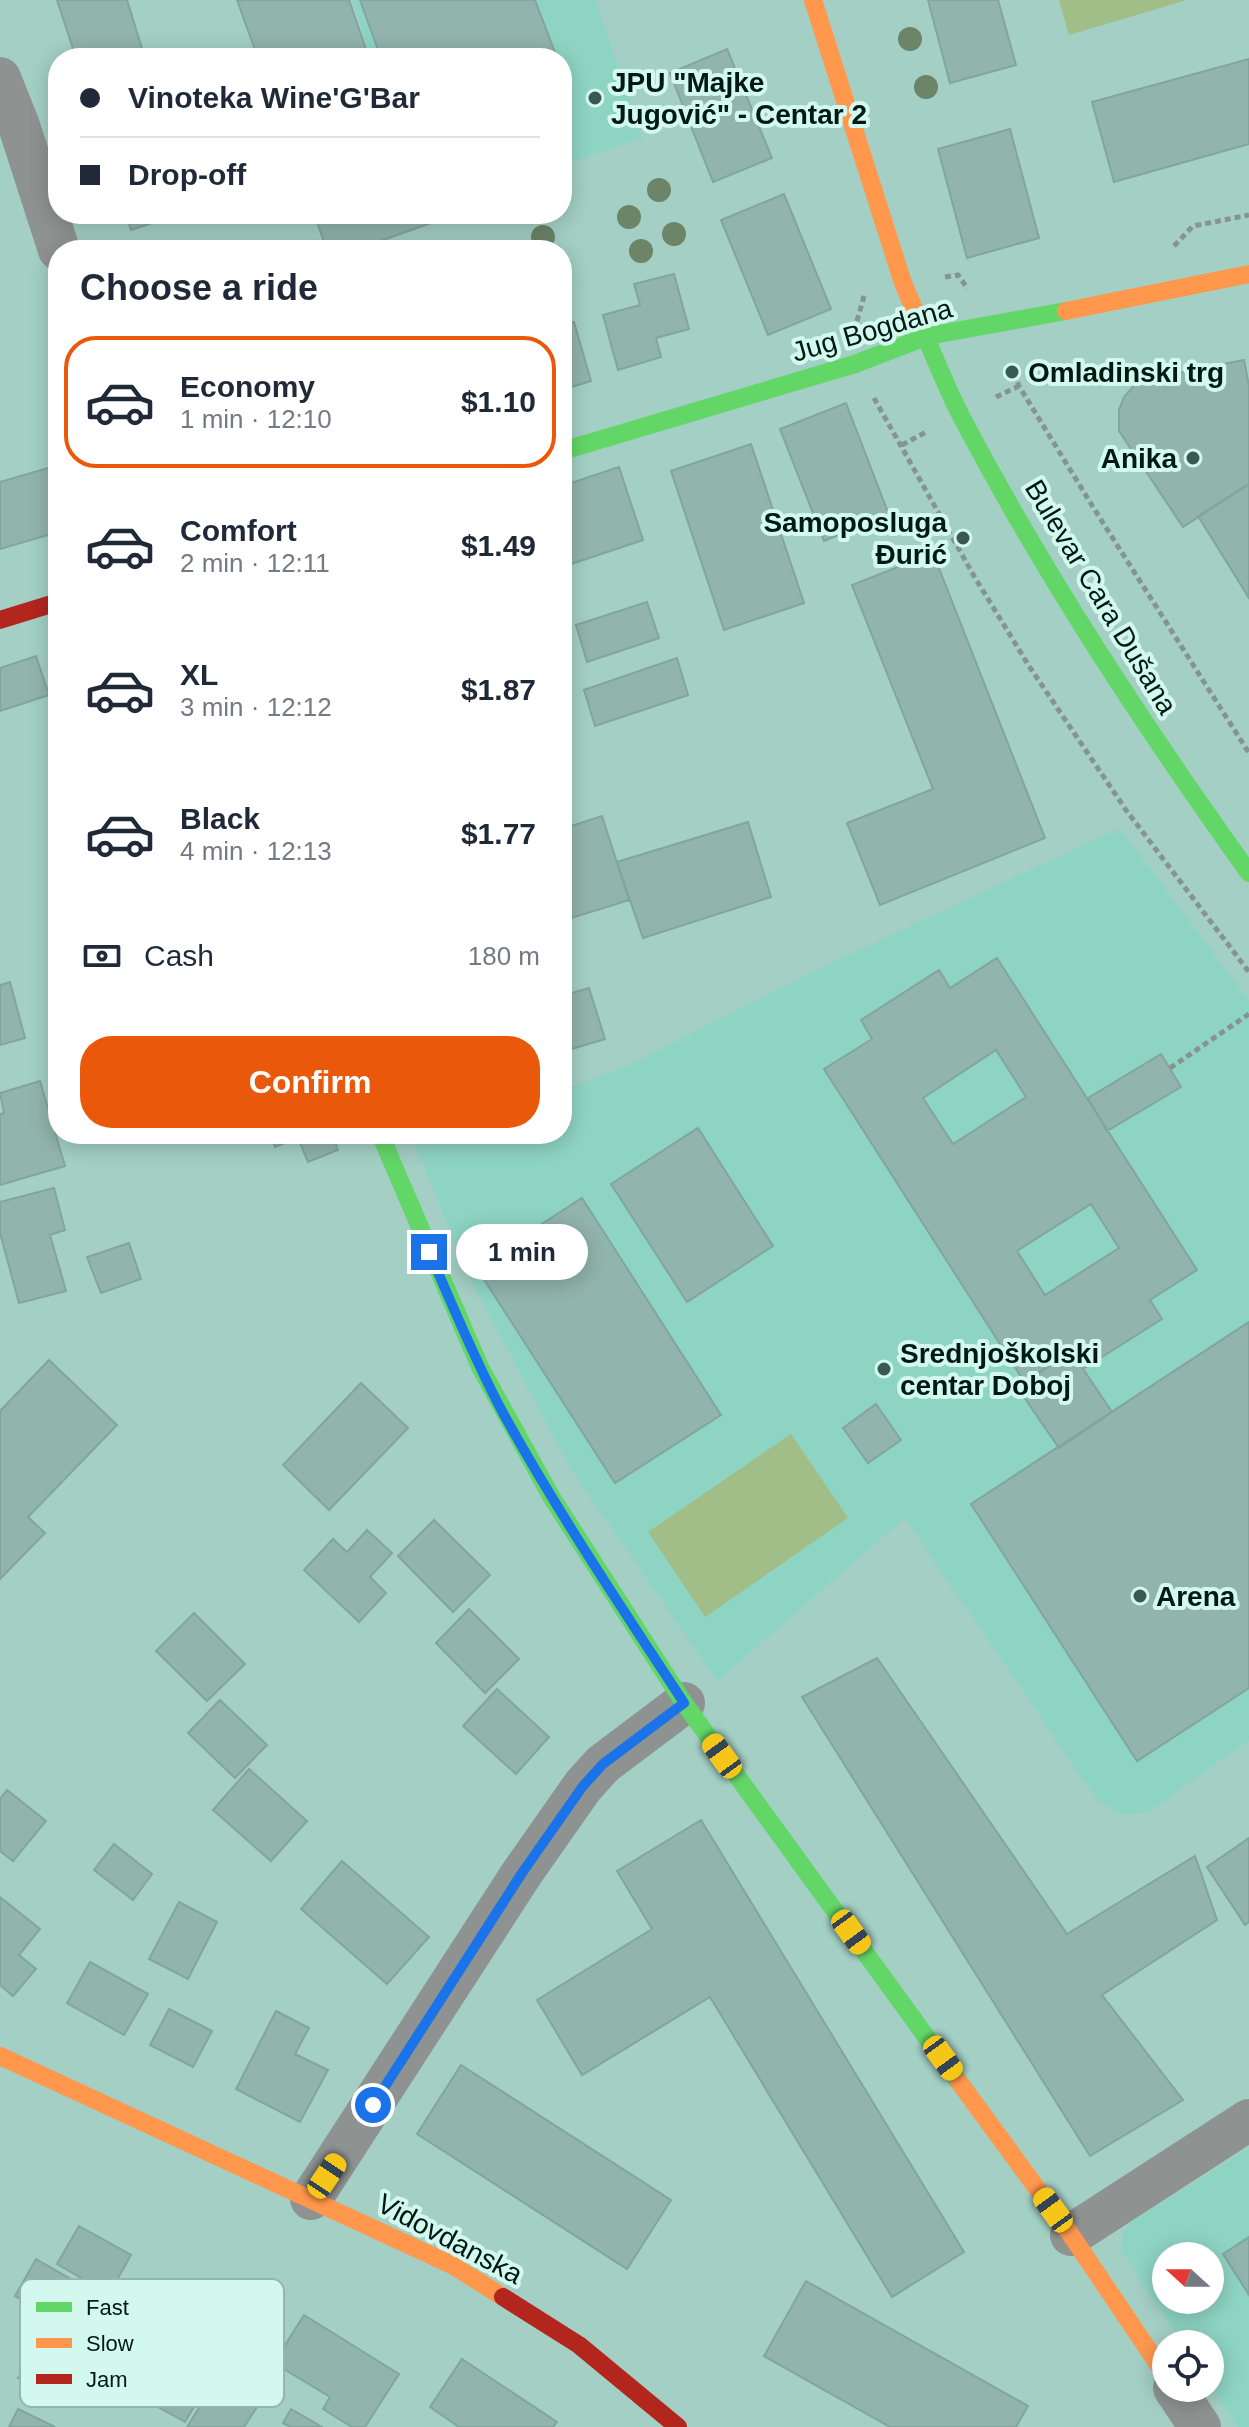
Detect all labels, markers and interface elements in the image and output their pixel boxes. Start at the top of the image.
place label: JPU "Majke Jugović" - Centar 2 [611,67,867,130]
text: Vinoteka Wine'G'Bar [128,81,420,114]
marker: JPU "Majke Jugović" - Centar 2 [586,89,604,107]
text: Drop-off [128,158,246,191]
text: Choose a ride [80,267,318,308]
street label: Jug Bogdana [788,292,956,368]
place label: Omladinski trg [1028,357,1224,388]
marker: Omladinski trg [1003,363,1021,381]
icon: car [84,366,156,438]
text: Economy [180,370,315,403]
text: $1.10 [461,385,536,418]
text: 1 min · 12:10 [180,404,332,434]
place label: Anika [1101,443,1177,474]
marker: Anika [1184,449,1202,467]
street label: Bulevar Cara Dušana [1019,474,1183,720]
place label: Samoposluga Đurić [763,507,947,570]
icon: car [84,510,156,582]
text: Comfort [180,514,297,547]
text: $1.49 [461,529,536,562]
marker: Samoposluga Đurić [954,529,972,547]
text: 2 min · 12:11 [180,548,330,578]
icon: car [84,654,156,726]
text: XL [180,658,218,691]
text: $1.87 [461,673,536,706]
text: 3 min · 12:12 [180,692,332,722]
icon: car [84,798,156,870]
text: Black [180,802,260,835]
text: $1.77 [461,817,536,850]
text: 4 min · 12:13 [180,836,332,866]
icon: cash [80,934,124,978]
text: Cash [144,939,214,972]
text: 180 m [468,941,540,971]
button: Confirm [80,1036,540,1128]
callout: 1 min [457,1224,589,1280]
route end [411,1234,447,1270]
text: 1 min [488,1237,556,1267]
place label: Srednjoškolski centar Doboj [900,1338,1099,1401]
marker: Srednjoškolski centar Doboj [875,1360,893,1378]
place label: Arena [1156,1581,1236,1612]
marker: Arena [1131,1587,1149,1605]
car [698,1730,746,1782]
car [827,1906,875,1958]
car [919,2032,967,2084]
route start [355,2087,391,2123]
car [304,2149,350,2203]
car [1029,2184,1077,2236]
street label: Vidovdanska [372,2188,528,2290]
north arrow [1152,2242,1224,2314]
map controls [1152,2242,1224,2402]
legend [20,2279,284,2407]
text: Fast [86,2295,129,2320]
button: locate [1152,2330,1224,2402]
text: Slow [86,2331,134,2356]
text: Jam [86,2367,128,2392]

